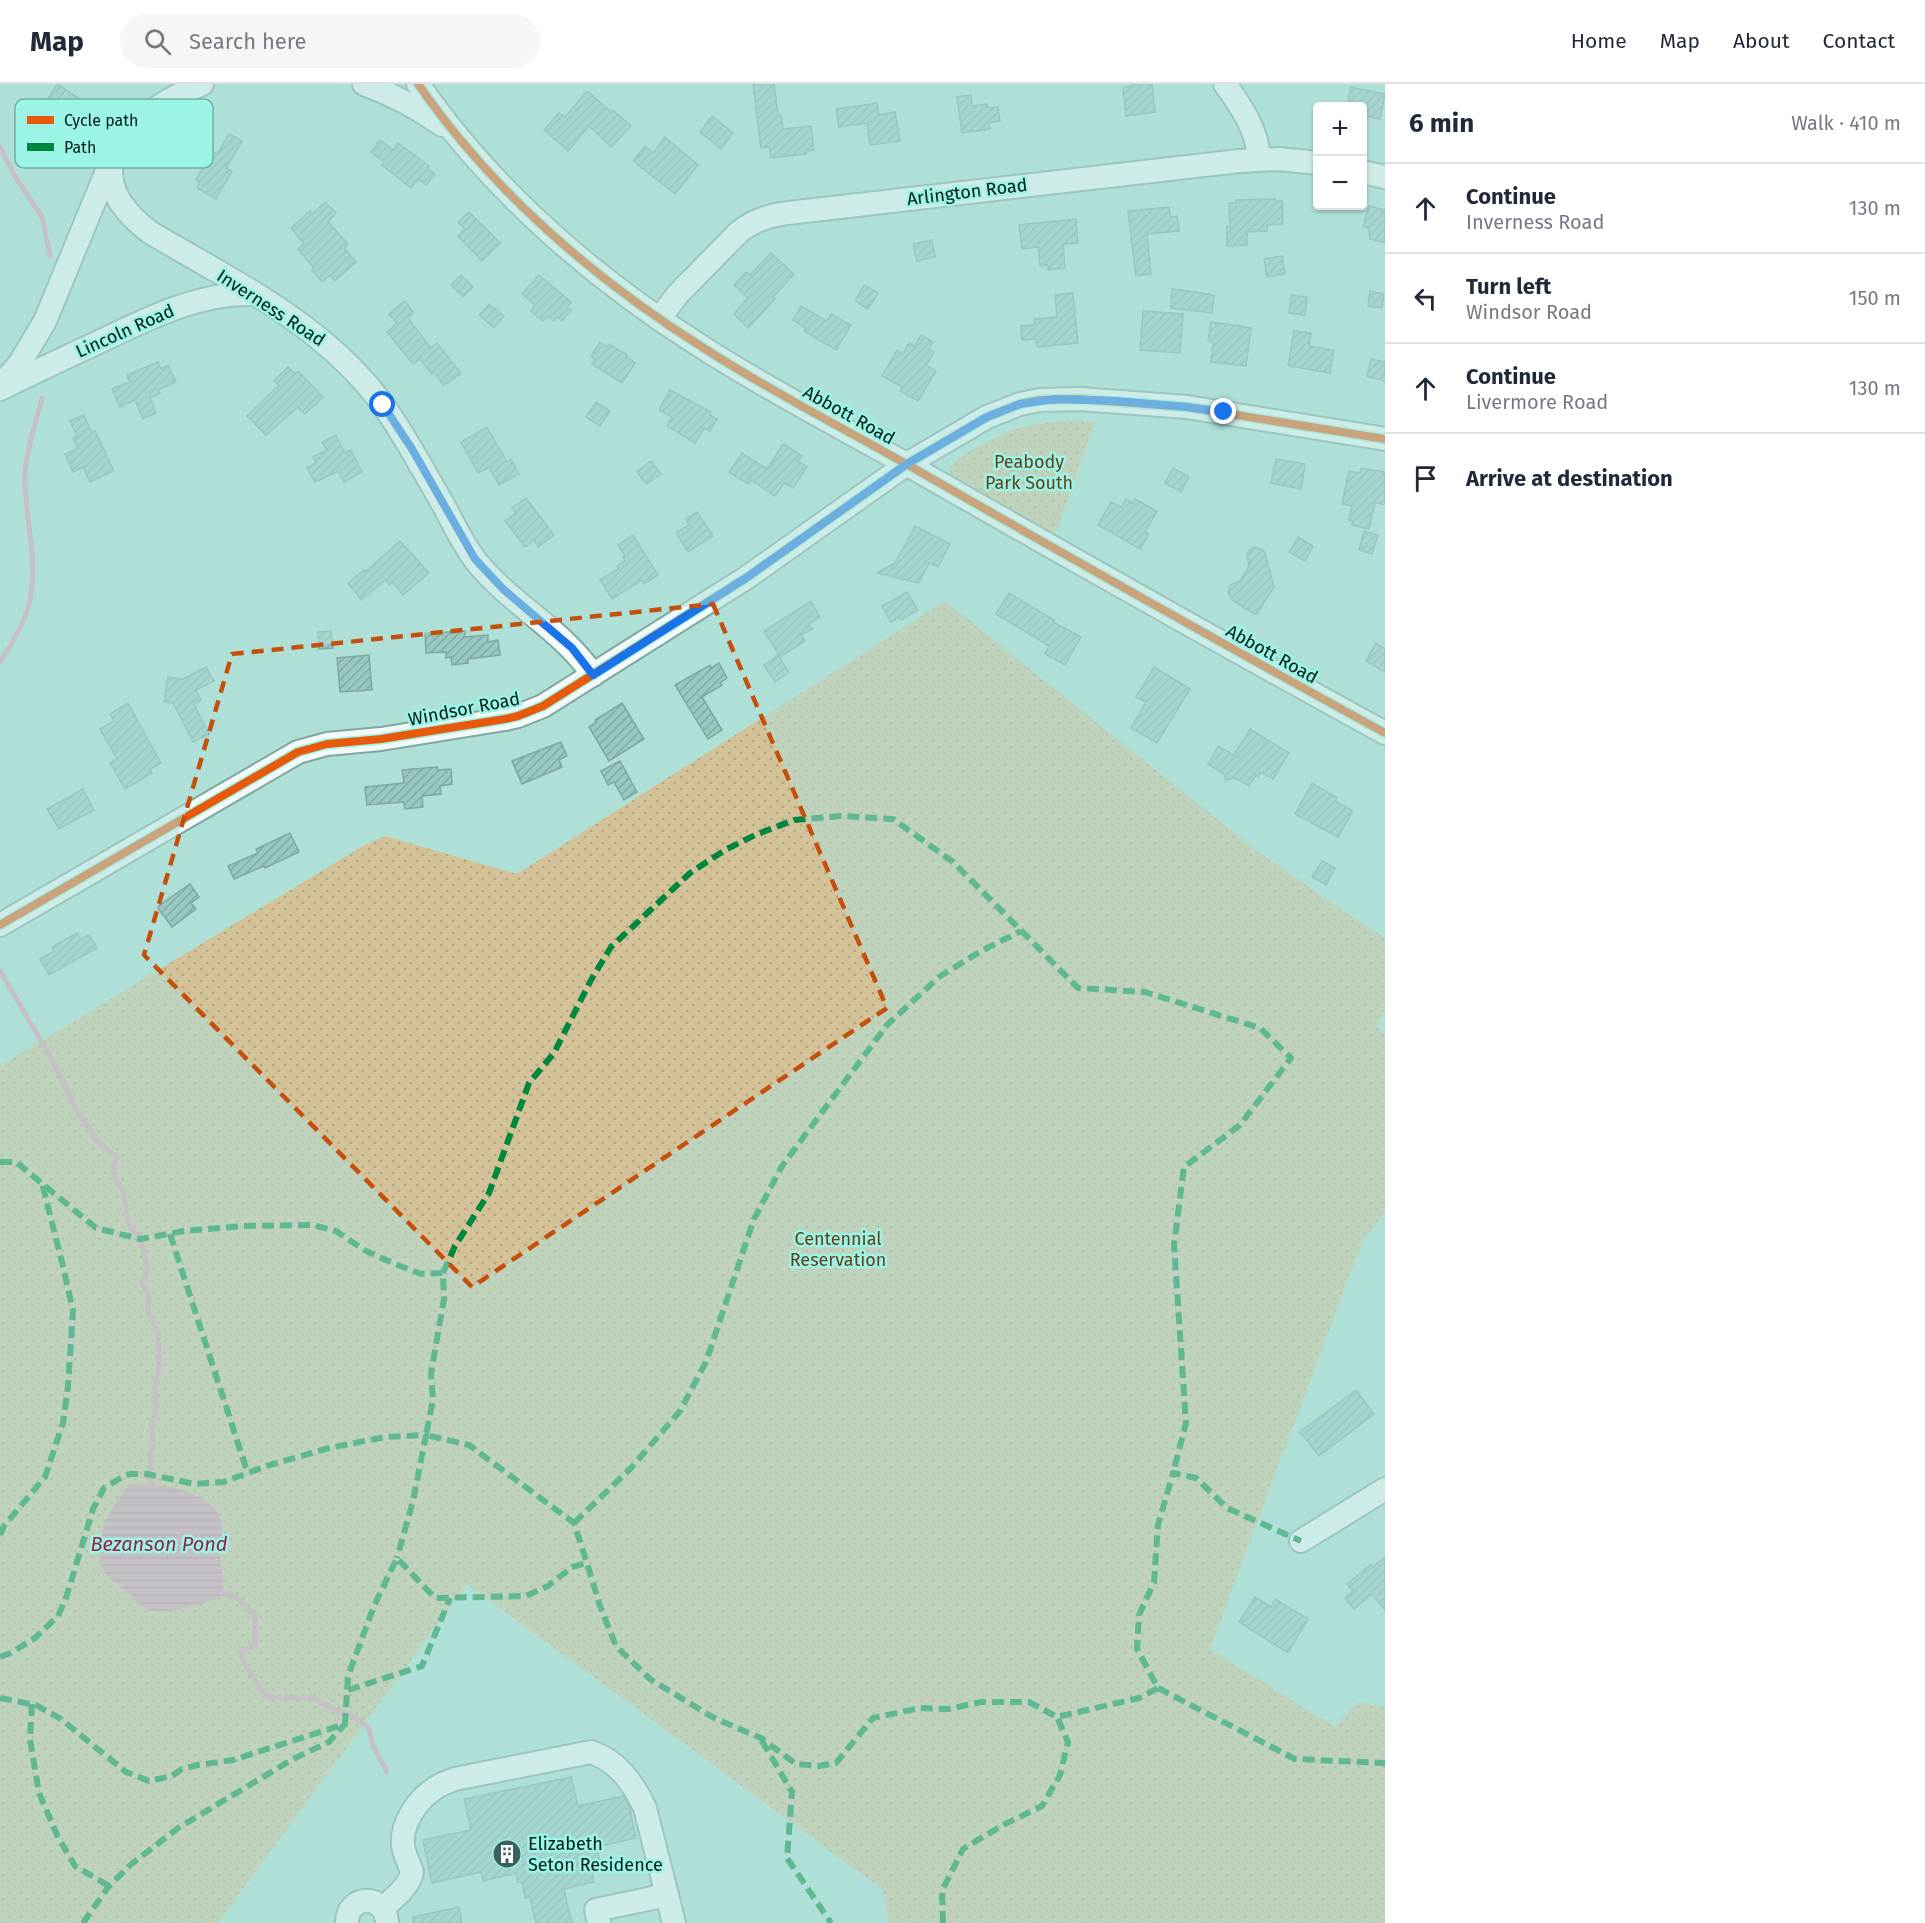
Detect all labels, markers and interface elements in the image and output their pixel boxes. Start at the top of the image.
search box [120,14,540,68]
text: Map [30,25,84,58]
icon: search [141,25,174,58]
text: Search here [189,28,307,55]
text: Home [1571,28,1627,54]
text: Map [1660,28,1700,54]
text: About [1733,28,1790,54]
text: Contact [1823,28,1895,54]
legend [15,99,213,168]
map controls [1313,102,1367,210]
button: + [1313,102,1367,156]
text: 6 min [1409,108,1474,139]
text: Cycle path [64,111,138,130]
text: Walk · 410 m [1791,111,1901,135]
text: Path [64,138,96,157]
button: − [1313,156,1367,210]
street label: Arlington Road [906,174,1028,210]
text: Continue [1466,183,1556,210]
icon: ahead [1409,192,1442,225]
text: 130 m [1849,196,1901,220]
text: Inverness Road [1466,210,1604,234]
street label: Inverness Road [213,265,329,351]
text: Turn left [1466,273,1551,300]
icon: left [1409,282,1442,315]
text: 150 m [1849,286,1901,310]
street label: Lincoln Road [72,300,178,362]
text: Windsor Road [1466,300,1592,324]
text: Continue [1466,363,1556,390]
icon: ahead [1409,372,1442,405]
text: 130 m [1849,376,1901,400]
street label: Abbott Road [799,381,899,449]
text: Livermore Road [1466,390,1608,414]
route start [369,391,395,417]
route end [1210,398,1236,424]
park label: Peabody Park South [985,451,1073,494]
icon: arrive [1409,462,1442,495]
text: Arrive at destination [1466,465,1673,492]
street label: Abbott Road [1222,620,1322,688]
street label: Windsor Road [406,687,522,731]
park label: Centennial Reservation [790,1228,886,1271]
water label: Bezanson Pond [90,1532,228,1556]
place label: Elizabeth Seton Residence [528,1833,663,1876]
building icon: Elizabeth Seton Residence [491,1838,523,1870]

